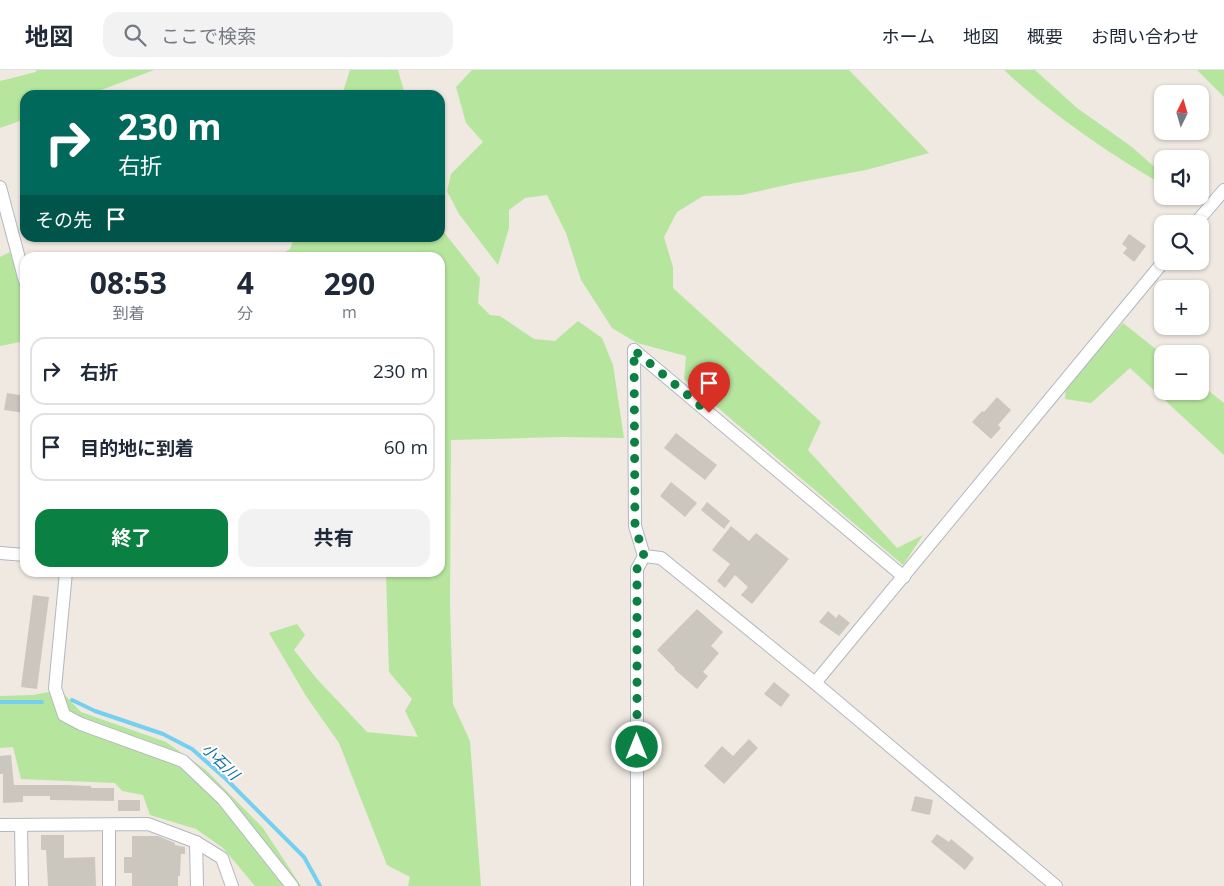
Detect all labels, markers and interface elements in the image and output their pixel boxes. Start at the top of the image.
search box [103,12,453,57]
text: 地図 [25,19,73,52]
icon: search [121,21,149,49]
text: ここで検索 [161,23,256,49]
text: ホーム [882,24,935,48]
text: 地図 [963,24,999,48]
text: 概要 [1027,24,1063,48]
text: お問い合わせ [1091,24,1199,48]
north arrow [1154,85,1209,140]
map controls [1154,85,1209,400]
text: 230 m [118,103,222,150]
icon: right [35,110,100,175]
text: 右折 [118,150,162,180]
button: sound [1154,150,1209,205]
icon: arrive [102,205,130,233]
text: その先 [35,207,92,233]
button: search [1154,215,1209,270]
text: 08:53 [90,262,167,303]
text: 4 [237,262,254,303]
text: 290 [324,263,375,304]
button: + [1154,280,1209,335]
text: m [342,301,357,323]
text: 到着 [112,302,144,324]
text: 分 [237,302,253,324]
button: − [1154,345,1209,400]
icon: right [37,357,65,385]
text: 230 m [373,358,428,384]
text: 右折 [80,359,118,385]
pin [688,362,730,413]
icon: arrive [695,369,723,397]
icon: arrive [37,433,65,461]
text: 60 m [384,434,428,460]
text: 目的地に到着 [80,435,194,461]
button: 終了 [35,509,228,567]
button: 共有 [238,509,430,567]
position arrow [610,720,662,772]
water label: 小石川 [198,738,246,785]

